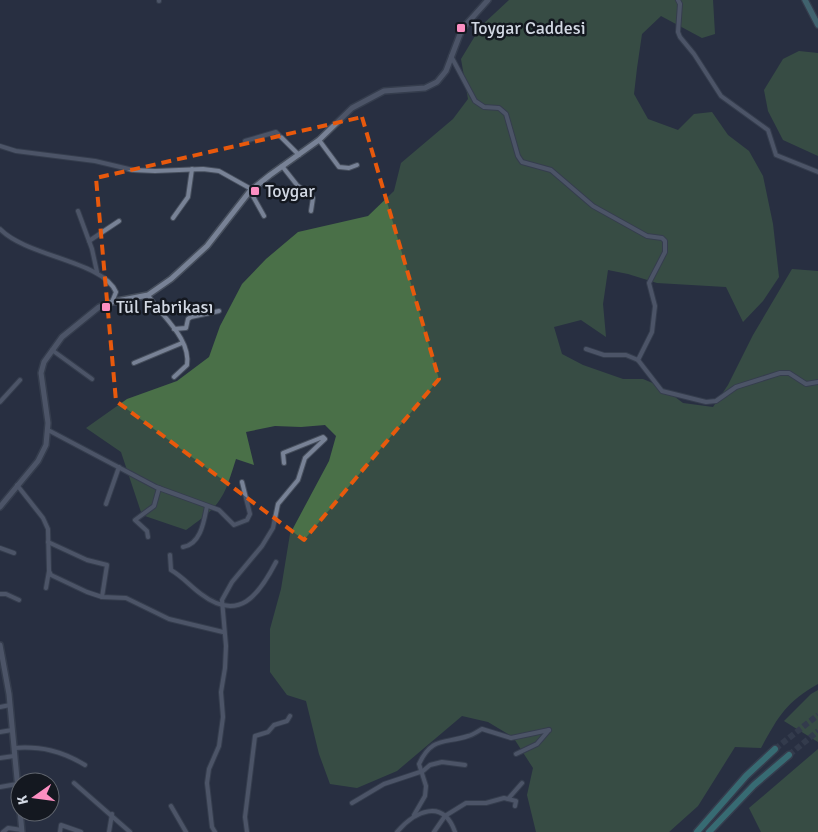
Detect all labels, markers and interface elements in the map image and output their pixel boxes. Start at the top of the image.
place label: Toygar Caddesi [471,17,586,39]
marker: Toygar Caddesi [455,22,467,34]
place label: Toygar [265,180,315,202]
marker: Toygar [249,185,261,197]
place label: Tül Fabrikası [116,296,213,318]
marker: Tül Fabrikası [100,301,112,313]
north arrow [10,772,60,822]
text: K [13,793,32,806]

